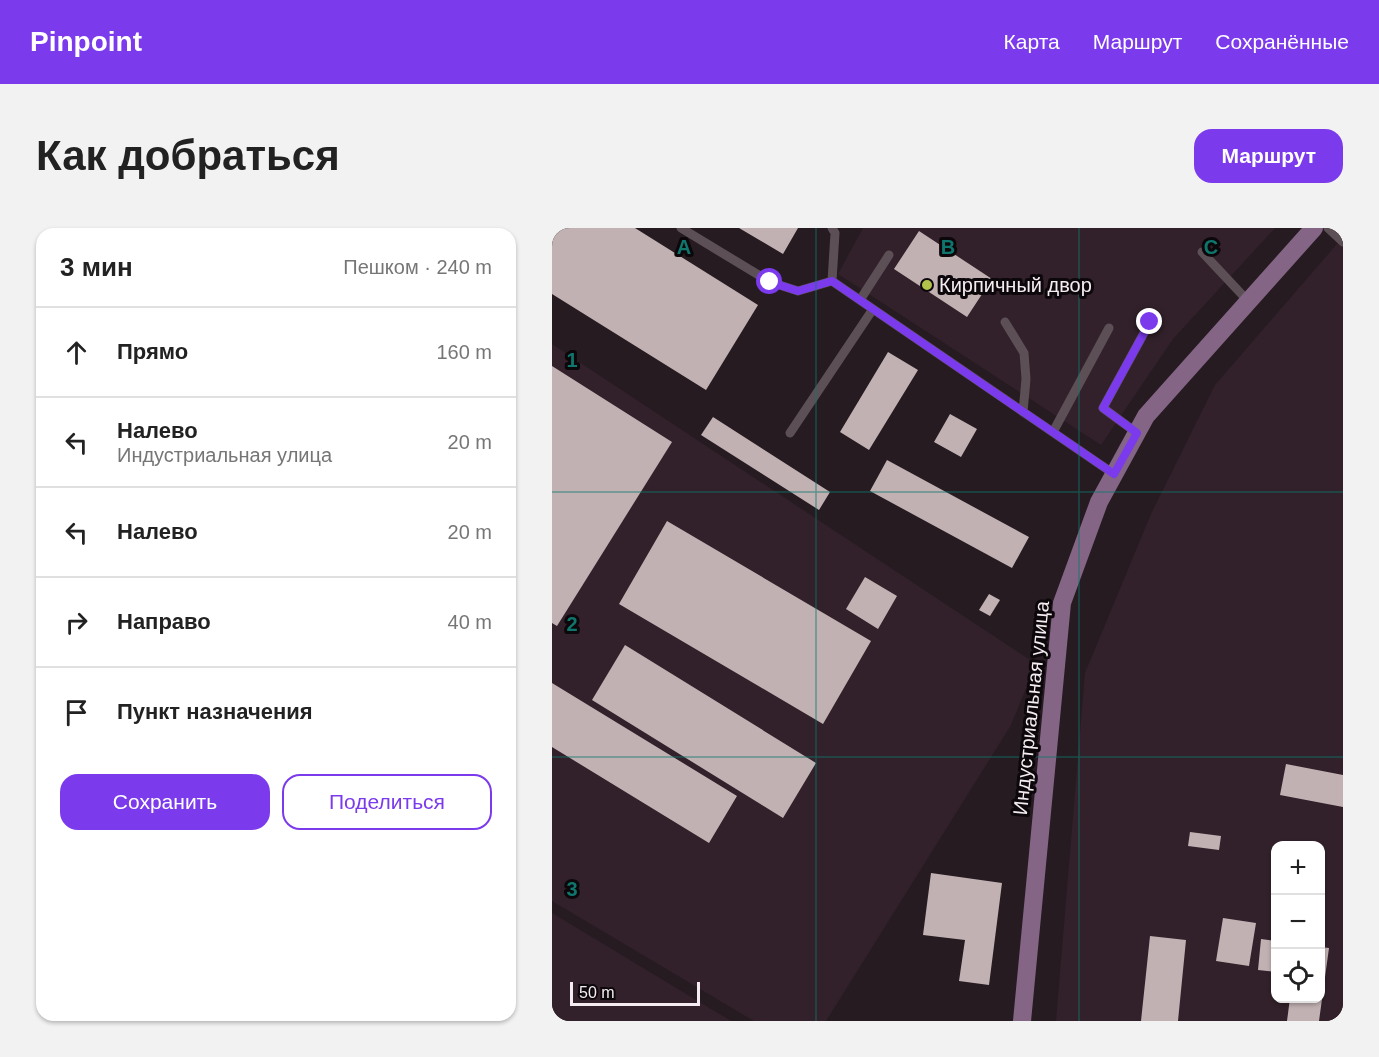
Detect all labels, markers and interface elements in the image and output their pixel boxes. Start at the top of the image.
text: Pinpoint [30,26,142,57]
text: Карта [1004,30,1060,53]
text: Маршрут [1093,30,1182,53]
text: Сохранённые [1215,30,1349,53]
button: Маршрут [1194,129,1343,183]
text: Как добраться [36,132,340,179]
text: A [677,236,691,258]
text: B [941,236,955,258]
text: C [1204,236,1218,258]
text: 3 мин [60,252,133,282]
text: Пешком · 240 m [343,256,492,278]
route start [756,268,782,294]
place label: Кирпичный двор [939,274,1092,296]
marker: Кирпичный двор [920,278,934,292]
route end [1136,308,1162,334]
icon: ahead [60,336,93,369]
text: Прямо [117,339,188,364]
text: 160 m [436,341,492,363]
text: 1 [566,349,578,371]
text: Налево [117,418,198,443]
icon: left [60,426,93,459]
text: 20 m [448,431,492,453]
text: Индустриальная улица [117,444,332,466]
icon: left [60,516,93,549]
text: Налево [117,519,198,544]
text: 20 m [448,521,492,543]
street label: Индустриальная улица [1009,599,1053,816]
icon: right [60,606,93,639]
text: Направо [117,609,211,634]
text: 40 m [448,611,492,633]
text: 2 [566,613,578,635]
icon: arrive [60,696,93,729]
text: Пункт назначения [117,699,313,724]
button: Сохранить [60,774,270,830]
button: Поделиться [282,774,492,830]
map controls [1271,841,1325,1003]
button: + [1271,841,1325,895]
text: 3 [566,878,578,900]
button: − [1271,895,1325,949]
button: locate [1271,949,1325,1003]
scale bar [570,979,700,1006]
text: 50 m [579,984,615,1001]

